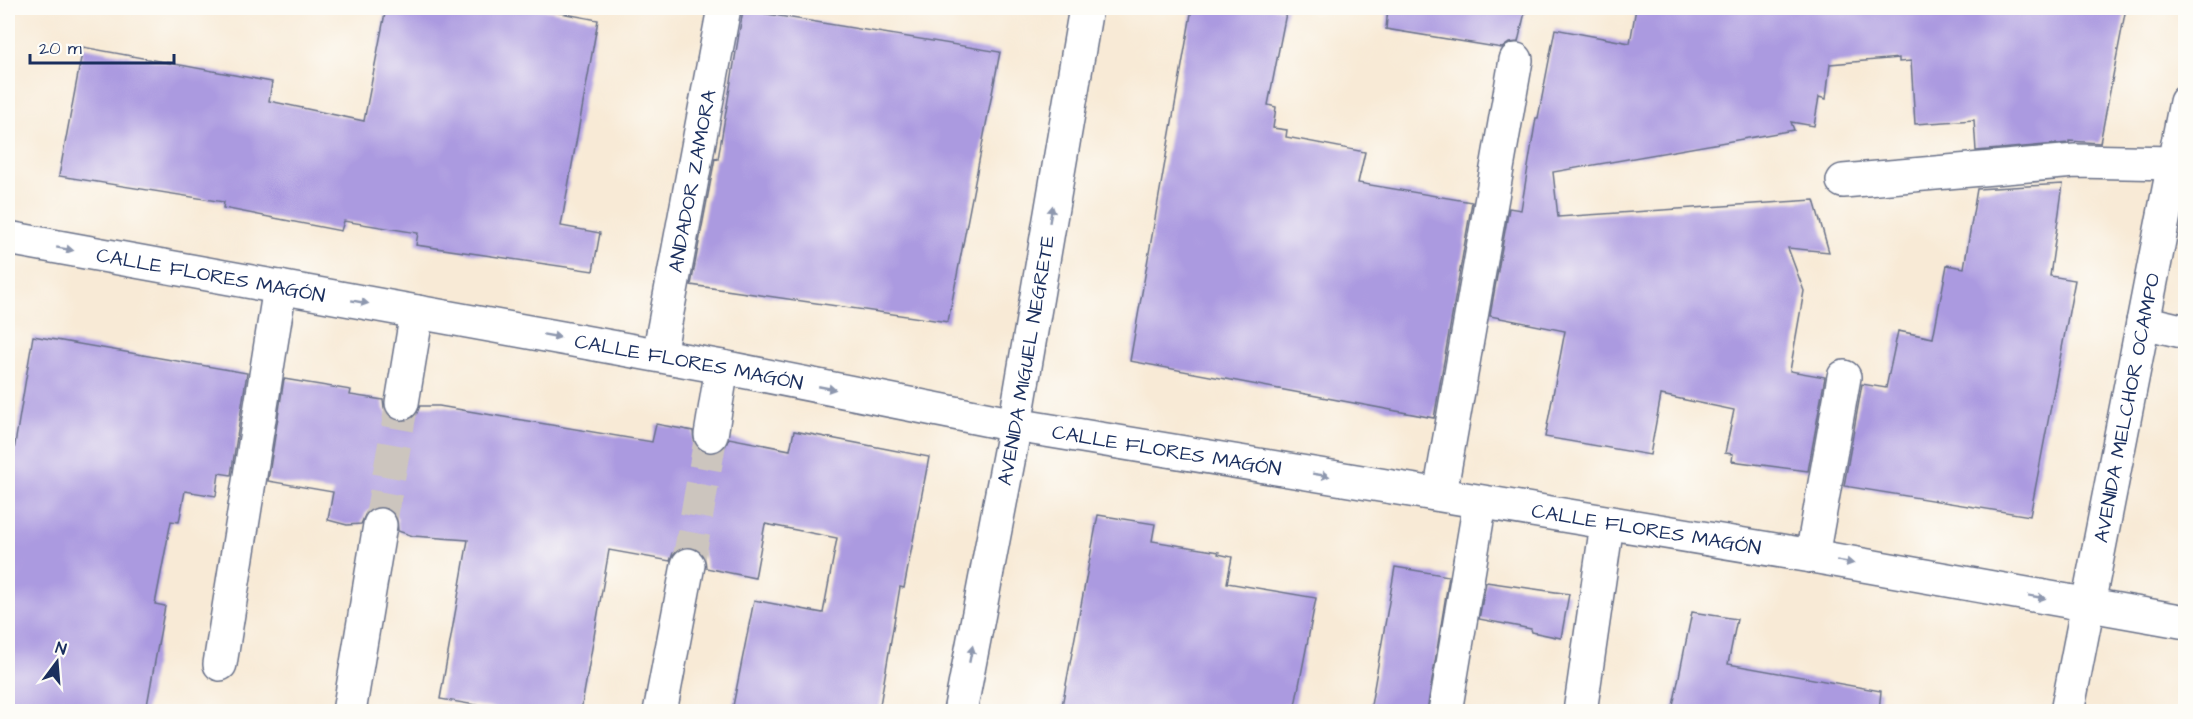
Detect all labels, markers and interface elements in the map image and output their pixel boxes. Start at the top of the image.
scale bar [30,27,174,65]
text: 20 m [39,36,82,61]
street label: ANDADOR ZAMORA [662,87,723,275]
one-way arrow [1046,204,1055,223]
street label: AVENIDA MIGUEL NEGRETE [991,233,1062,488]
street label: CALLE FLORES MAGÓN [94,241,327,310]
one-way arrow [56,245,75,254]
street label: AVENIDA MELCHOR OCAMPO [2087,271,2167,545]
one-way arrow [351,297,370,306]
street label: CALLE FLORES MAGÓN [572,328,805,398]
one-way arrow [543,332,562,341]
one-way arrow [817,384,836,393]
street label: CALLE FLORES MAGÓN [1050,418,1283,484]
one-way arrow [1312,471,1331,480]
street label: CALLE FLORES MAGÓN [1529,497,1763,562]
one-way arrow [1836,558,1855,567]
one-way arrow [2028,593,2047,602]
north arrow [27,632,87,692]
text: N [53,637,69,660]
one-way arrow [967,644,976,663]

